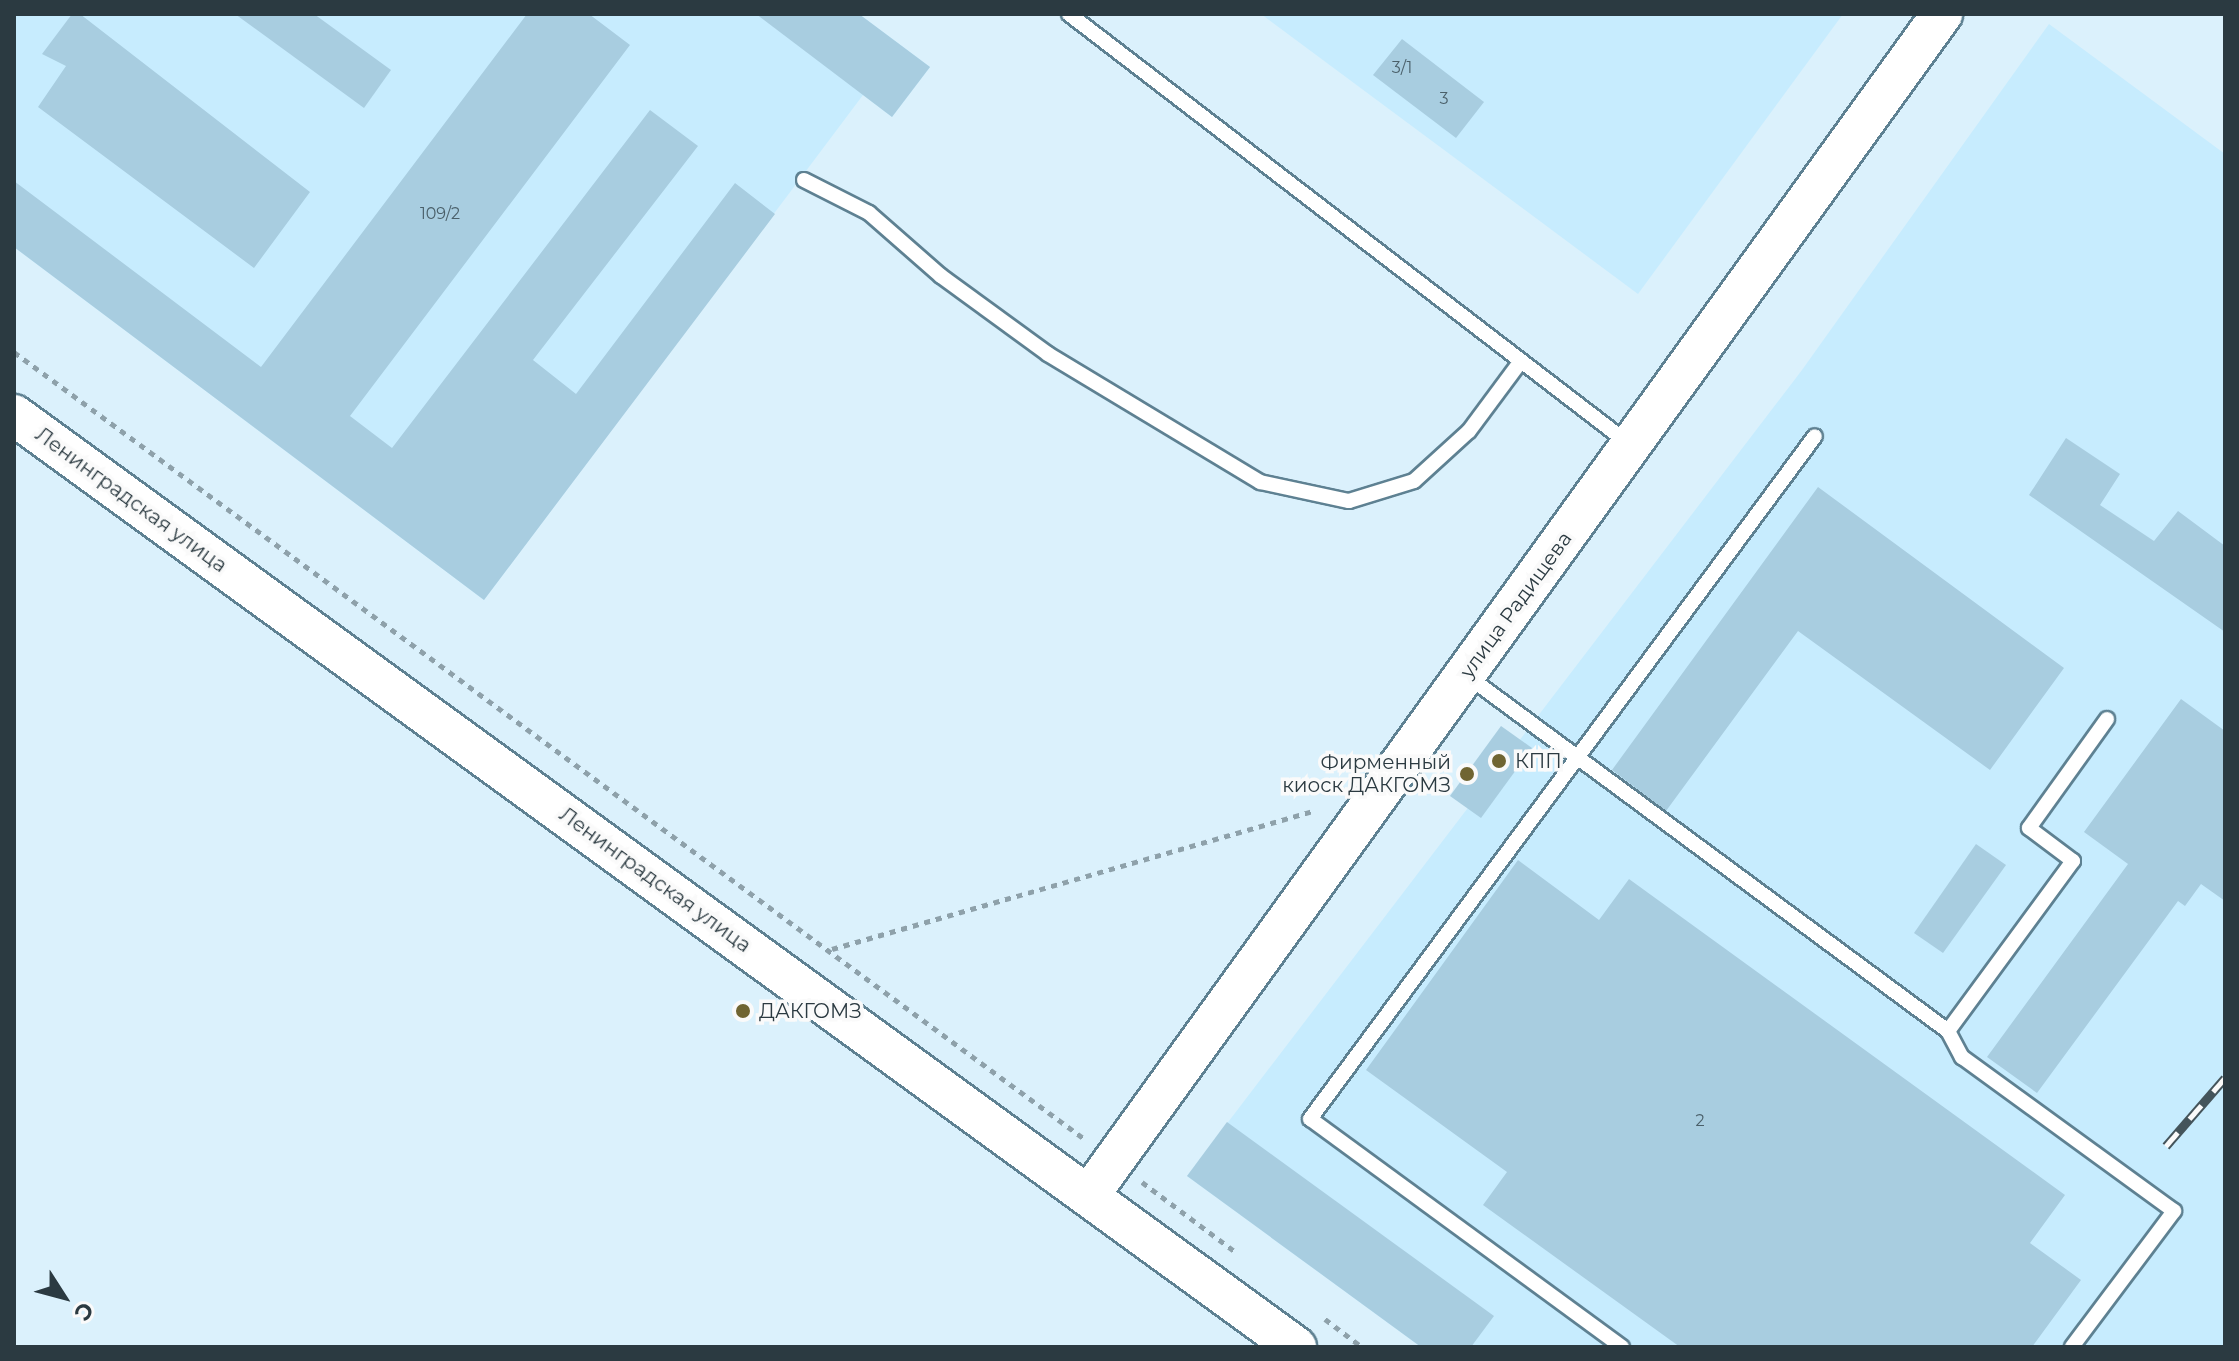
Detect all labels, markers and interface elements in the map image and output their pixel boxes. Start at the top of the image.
house number: 3/1 [1392,58,1412,78]
house number: 3 [1439,89,1449,109]
house number: 109/2 [420,204,460,224]
street label: Ленинградская улица [31,422,231,578]
street label: улица Радищева [1455,527,1577,683]
place label: КПП [1515,749,1562,773]
place label: Фирменный киоск ДАКГОМЗ [1282,750,1451,797]
marker: КПП [1490,752,1508,770]
marker: Фирменный киоск ДАКГОМЗ [1458,765,1476,783]
street label: Ленинградская улица [555,802,755,958]
place label: ДАКГОМЗ [759,999,862,1023]
marker: ДАКГОМЗ [734,1002,752,1020]
house number: 2 [1695,1111,1705,1131]
north arrow [24,1257,104,1337]
text: С [68,1297,99,1326]

